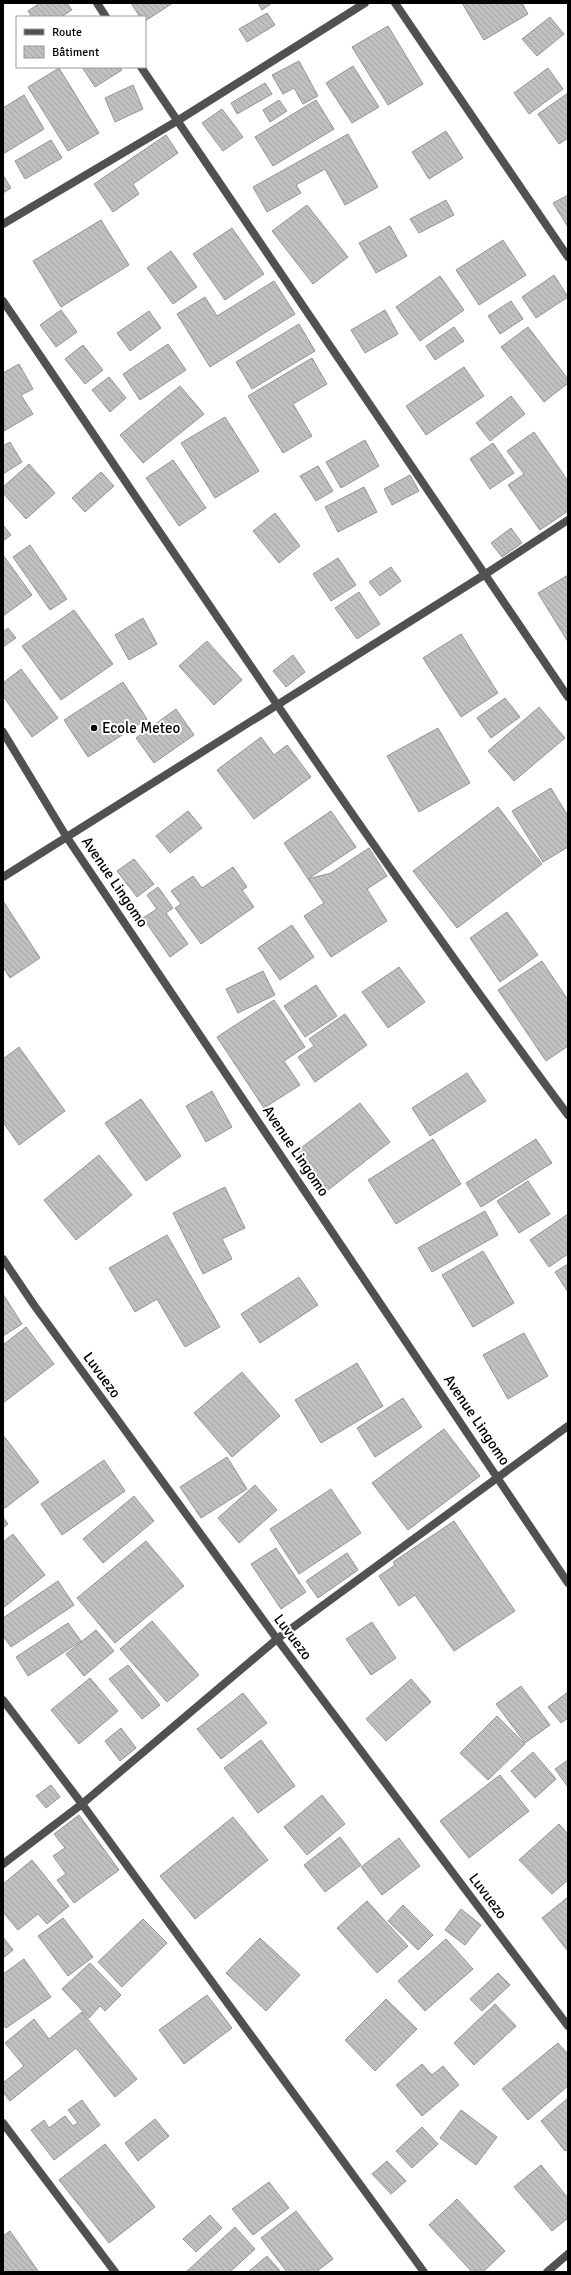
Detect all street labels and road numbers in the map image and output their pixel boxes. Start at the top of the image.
street label: Avenue Lingomo [78,833,152,931]
street label: Avenue Lingomo [259,1102,333,1200]
street label: Luvuezo [79,1348,125,1402]
street label: Avenue Lingomo [440,1371,514,1469]
street label: Luvuezo [270,1611,316,1664]
street label: Luvuezo [465,1870,511,1923]

